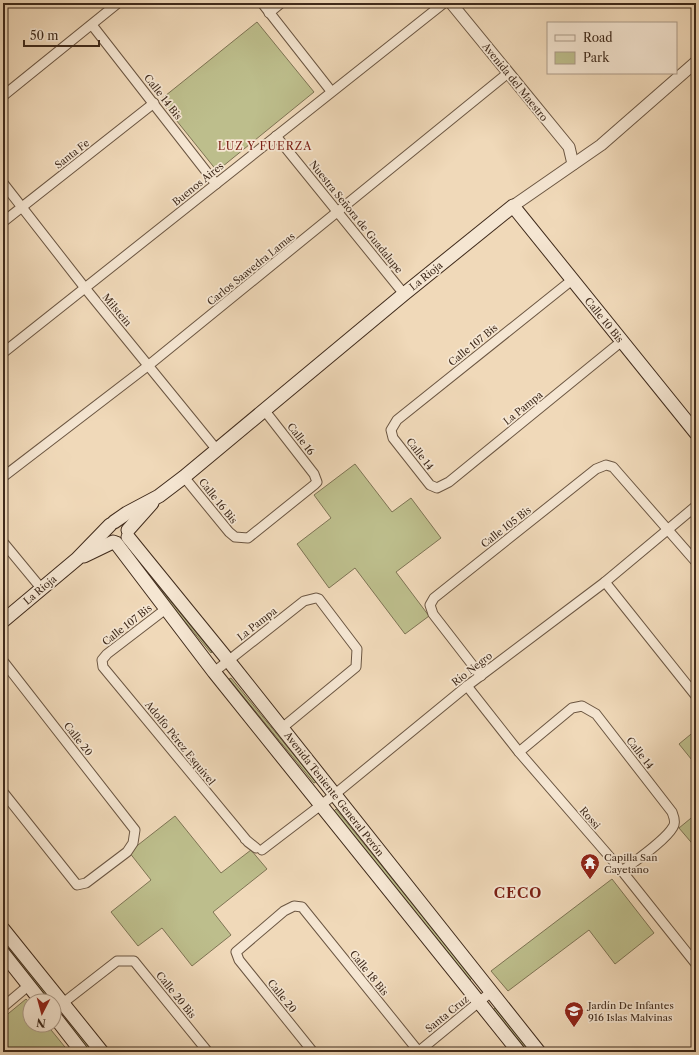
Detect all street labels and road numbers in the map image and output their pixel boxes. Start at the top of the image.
street label: Avenida del Maestro [479,39,551,124]
street label: Calle 14 Bis [141,72,185,122]
street label: Santa Fe [52,136,92,172]
street label: Nuestra Señora de Guadalupe [306,158,406,276]
street label: Buenos Aires [170,159,226,209]
street label: Carlos Saavedra Lamas [205,230,297,308]
street label: La Rioja [407,258,446,293]
street label: Milstein [100,291,135,330]
street label: Calle 10 Bis [582,295,626,345]
street label: Calle 107 Bis [446,321,500,369]
street label: La Pampa [501,388,546,428]
street label: Calle 16 [284,420,318,458]
street label: Calle 14 [403,435,437,473]
street label: Calle 16 Bis [196,476,240,526]
street label: Calle 105 Bis [478,503,534,551]
street label: La Rioja [21,572,60,608]
street label: Calle 107 Bis [99,602,155,648]
street label: La Pampa [235,604,280,644]
street label: Río Negro [449,649,495,689]
street label: Adolfo Pérez Esquivel [142,698,218,788]
street label: Calle 20 [61,720,95,758]
street label: Avenida Teniente General Perón [281,728,387,859]
street label: Calle 14 [623,734,657,772]
street label: Rossi [577,804,603,832]
street label: Calle 18 Bis [347,948,391,998]
street label: Calle 20 Bis [153,969,199,1021]
street label: Calle 20 [265,977,299,1015]
street label: Santa Cruz [423,993,471,1035]

